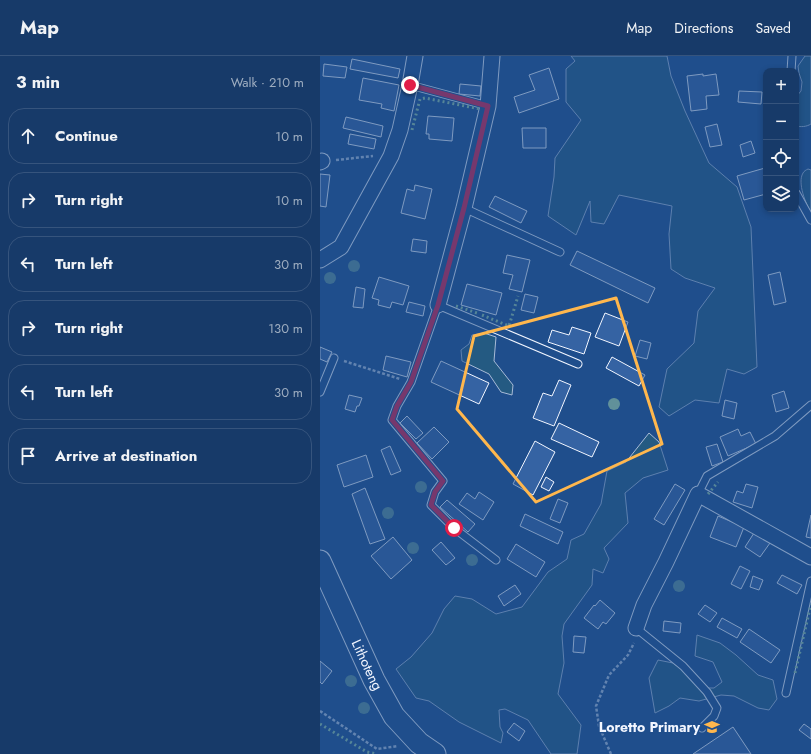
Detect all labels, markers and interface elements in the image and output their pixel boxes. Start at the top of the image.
text: Map [20,14,59,41]
text: Map [626,18,652,38]
text: Directions [674,18,734,38]
text: Saved [756,18,791,38]
map controls [763,68,799,212]
button: + [763,68,799,104]
text: 3 min [16,70,60,94]
text: Walk · 210 m [231,73,304,92]
route end [401,76,419,94]
button: − [763,104,799,140]
icon: ahead [17,125,39,147]
text: Continue [55,125,118,147]
text: 10 m [275,127,303,146]
button: locate [763,140,799,176]
button: layers [763,176,799,212]
icon: right [17,189,39,211]
text: Turn right [55,189,123,211]
text: 10 m [275,191,303,210]
icon: left [17,253,39,275]
text: Turn left [55,253,113,275]
text: 30 m [274,255,303,274]
icon: right [17,317,39,339]
text: Turn right [55,317,123,339]
text: 130 m [268,319,303,338]
icon: left [17,381,39,403]
text: Turn left [55,381,113,403]
text: 30 m [274,383,303,402]
icon: arrive [17,445,39,467]
text: Arrive at destination [55,445,197,467]
route start [445,519,463,537]
street label: Lithoteng [347,636,388,694]
place label: Loretto Primary [599,717,701,737]
school or university icon: Loretto Primary [703,718,721,736]

